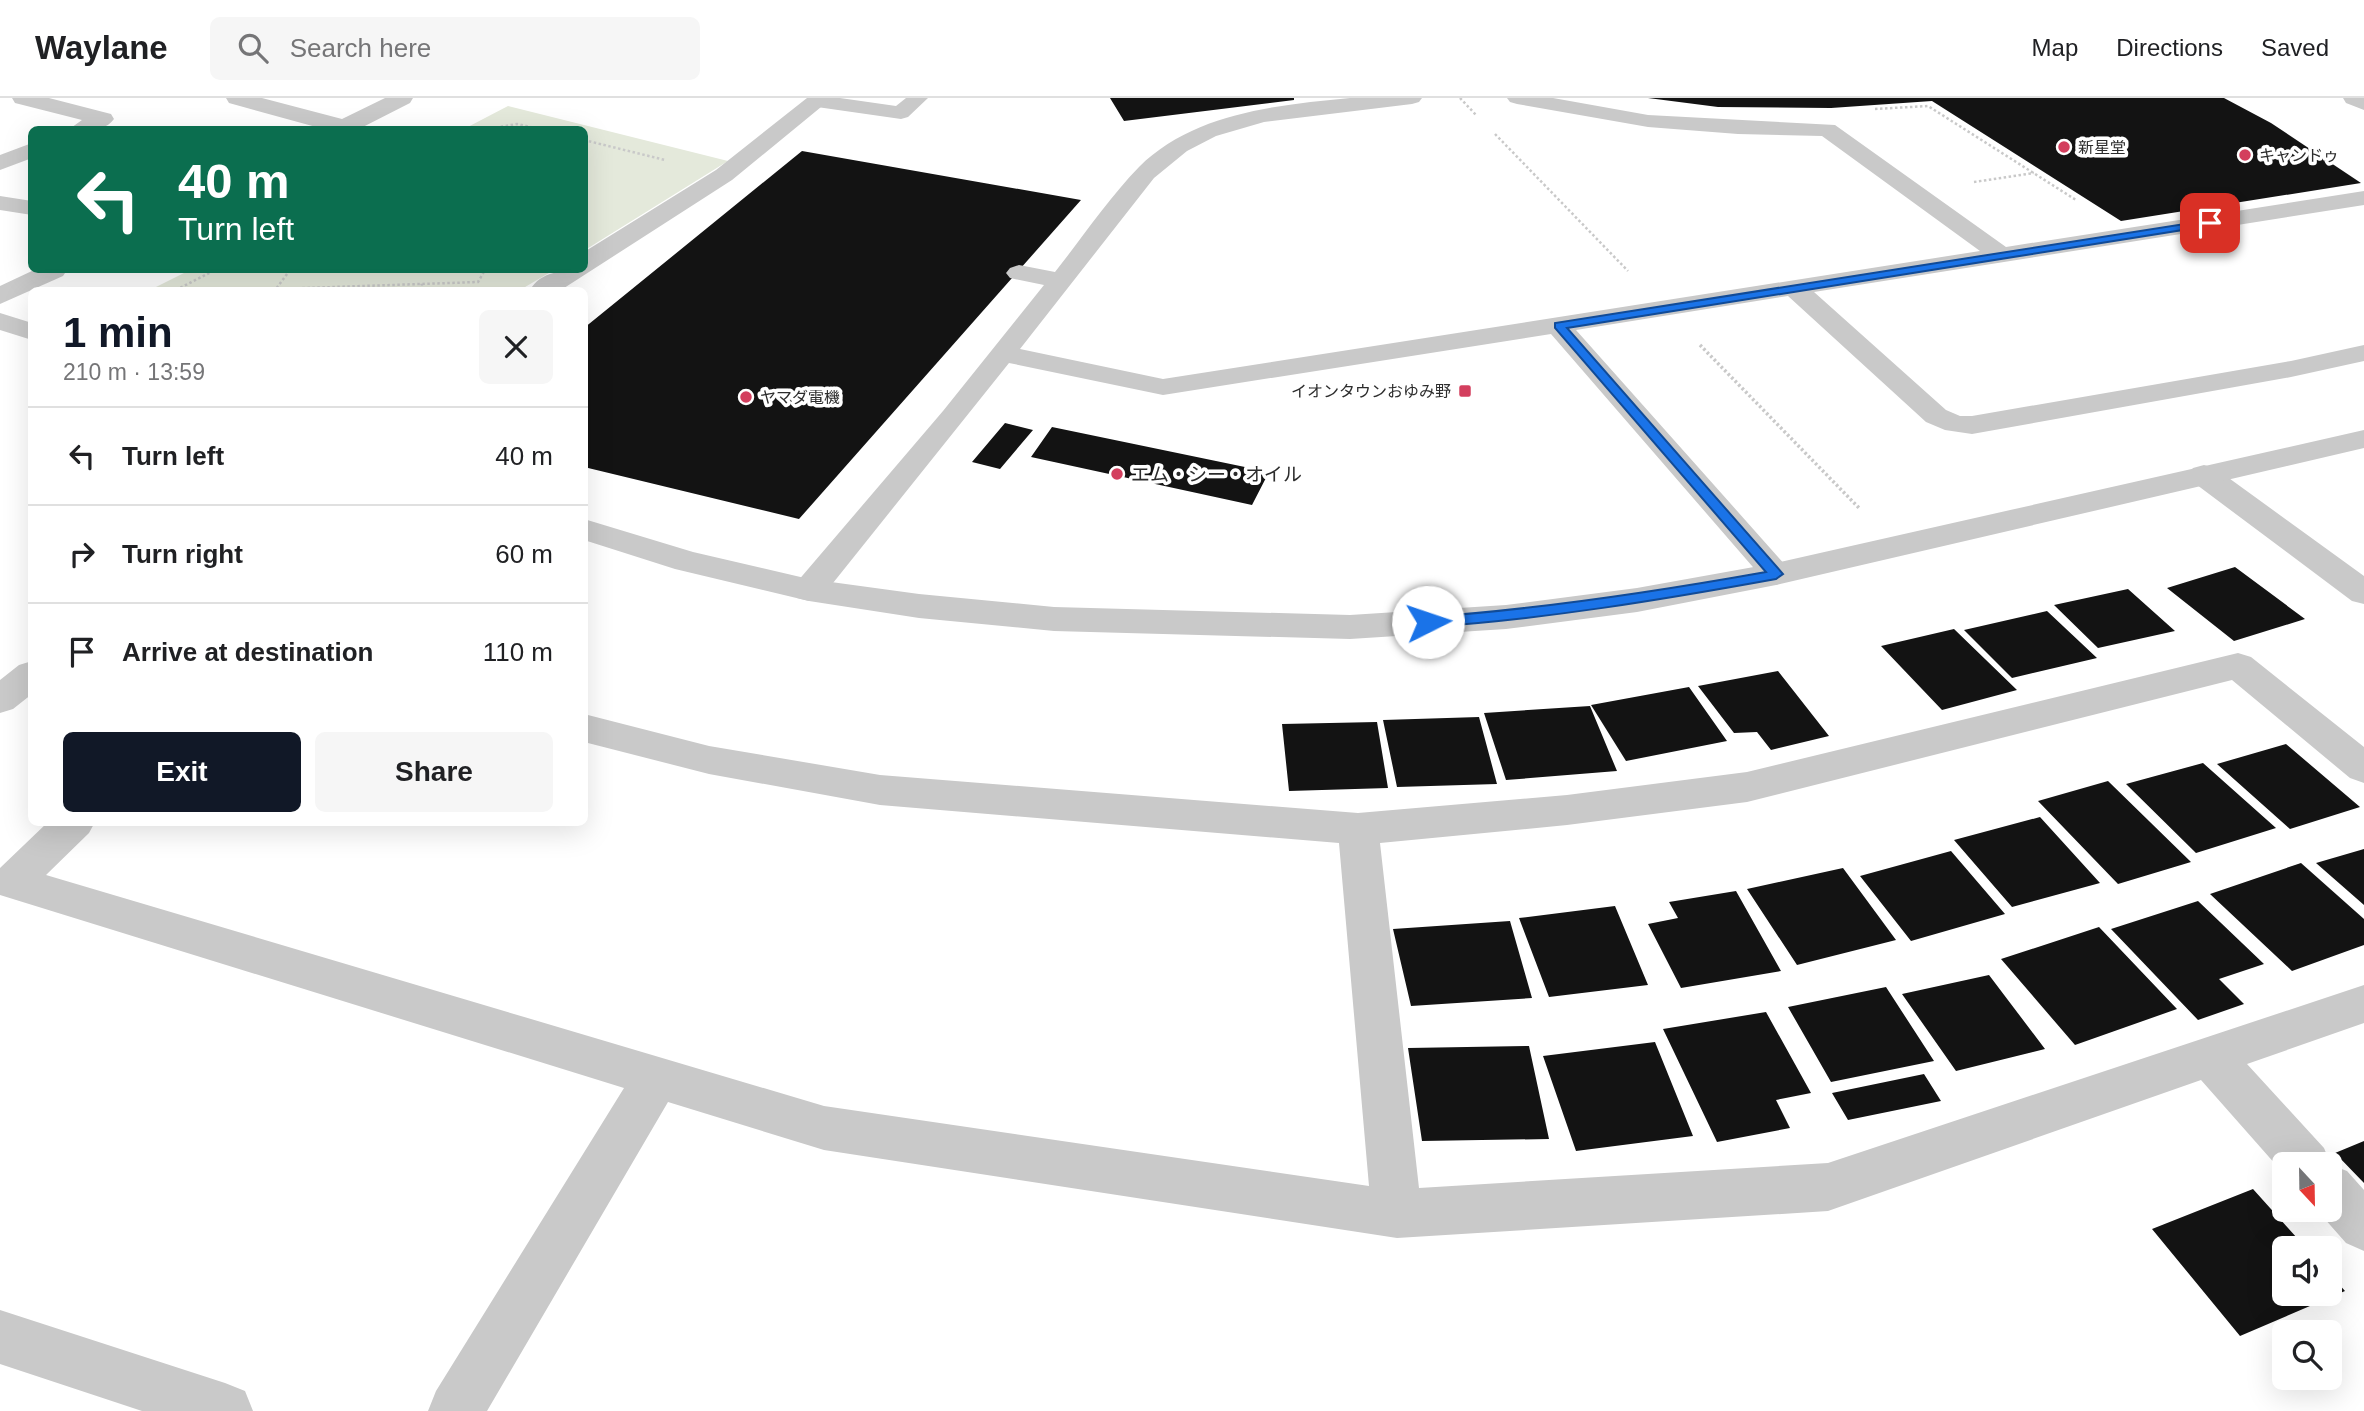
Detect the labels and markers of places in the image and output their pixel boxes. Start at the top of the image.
marker: 新星堂 [2056,139,2072,155]
place label: 新星堂 [2078,139,2126,156]
marker: キャンドゥ [2237,147,2253,163]
place label: キャンドゥ [2259,147,2339,164]
pin [2180,193,2240,253]
place label: イオンタウンおゆみ野 [1291,383,1451,400]
marker: イオンタウンおゆみ野 [1457,383,1473,399]
marker: ヤマダ電機 [738,389,754,405]
place label: ヤマダ電機 [760,389,840,406]
place label: エム・シー・オイル [1131,464,1302,485]
marker: エム・シー・オイル [1109,466,1125,482]

